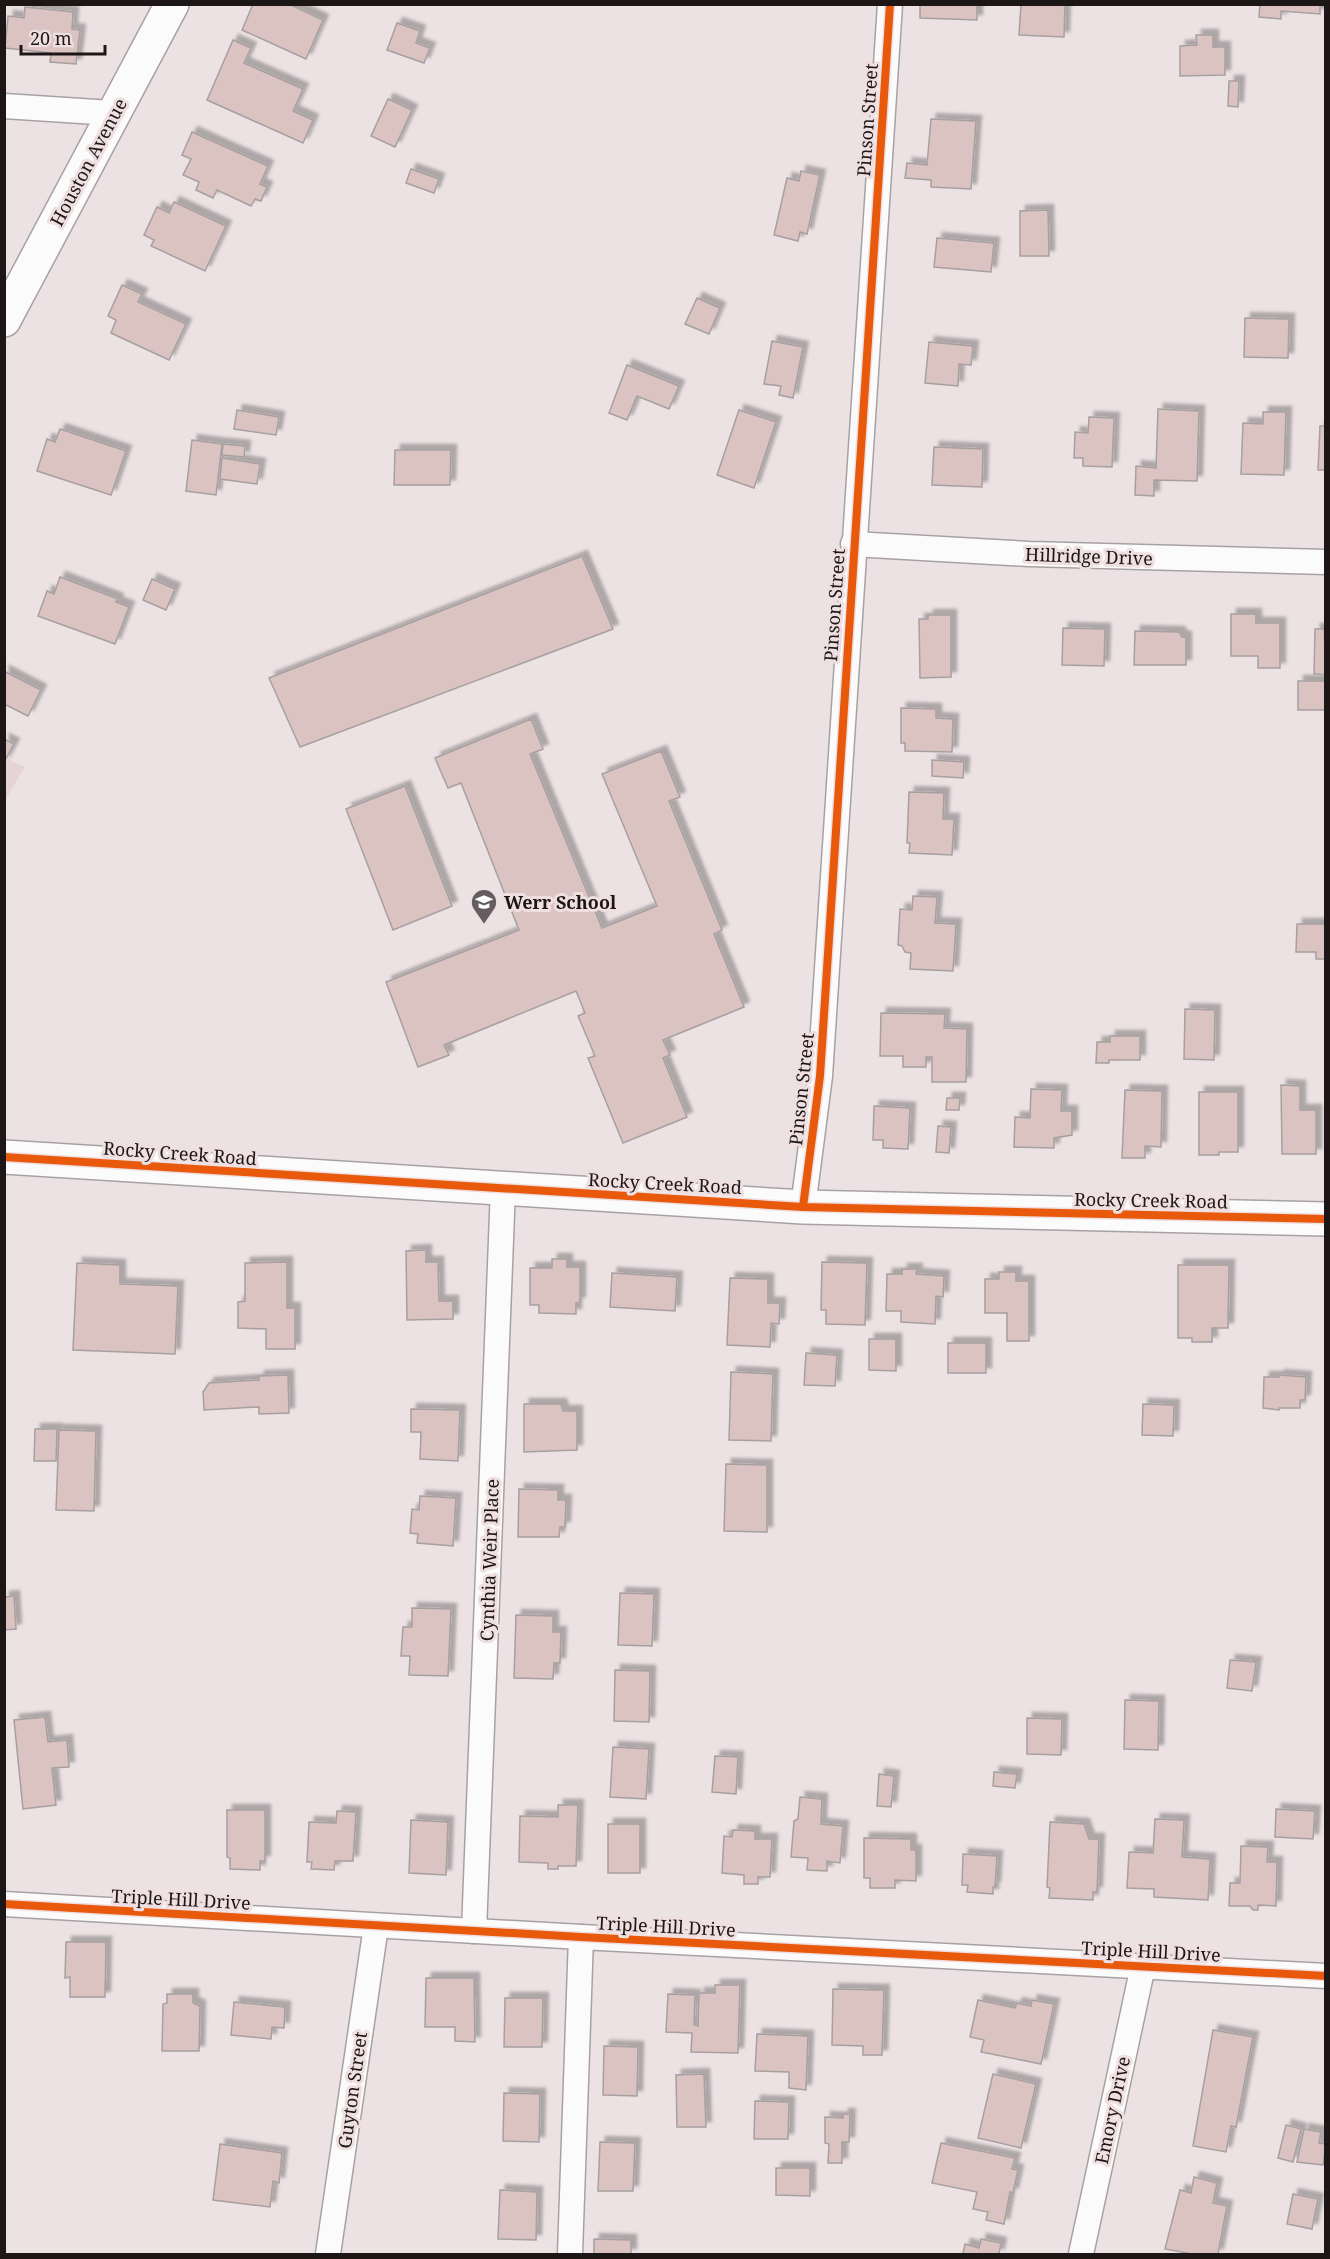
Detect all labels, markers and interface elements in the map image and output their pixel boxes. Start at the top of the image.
scale bar [21,18,105,56]
text: 20 m [30,26,72,50]
street label: Pinson Street [851,63,883,177]
street label: Houston Avenue [44,94,132,230]
street label: Hillridge Drive [1025,542,1153,570]
street label: Pinson Street [818,548,850,662]
school or university icon: Werr School [469,887,499,925]
place label: Werr School [504,890,617,914]
street label: Pinson Street [783,1031,819,1147]
street label: Rocky Creek Road [102,1136,258,1170]
street label: Rocky Creek Road [588,1167,742,1199]
street label: Rocky Creek Road [1074,1187,1228,1213]
street label: Cynthia Weir Place [474,1478,504,1642]
street label: Triple Hill Drive [111,1883,251,1915]
street label: Triple Hill Drive [596,1910,736,1942]
street label: Triple Hill Drive [1081,1935,1221,1967]
street label: Guyton Street [332,2030,372,2150]
street label: Emory Drive [1089,2054,1135,2166]

